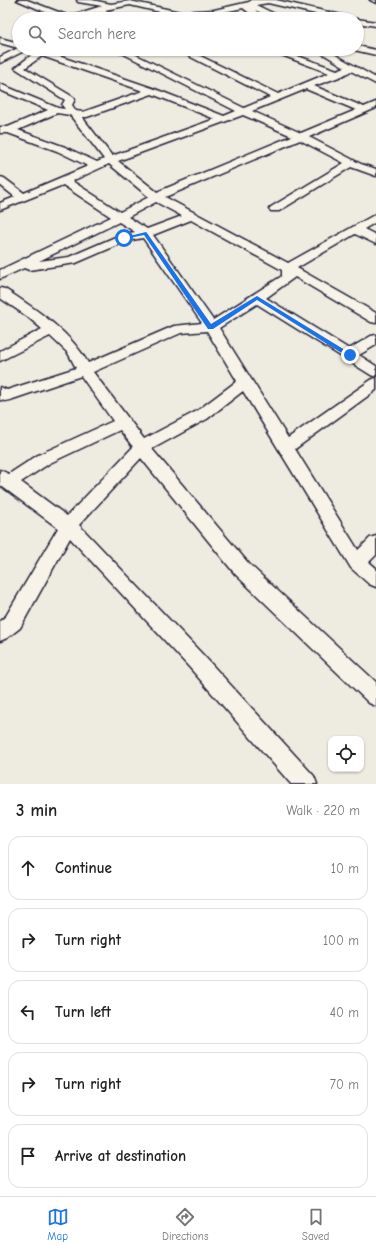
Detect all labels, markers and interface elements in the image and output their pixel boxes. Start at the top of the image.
search box [12,12,364,56]
icon: search [26,23,48,45]
text: Search here [58,25,136,43]
route start [115,229,133,247]
route end [341,346,359,364]
map controls [328,736,364,772]
button: locate [328,736,364,772]
text: 3 min [16,801,57,820]
text: Walk · 220 m [286,803,360,818]
icon: ahead [17,857,39,879]
text: Continue [55,859,112,877]
text: 10 m [331,861,359,876]
icon: right [17,929,39,951]
text: Turn right [55,931,121,949]
text: 100 m [323,933,359,948]
icon: left [17,1001,39,1023]
text: Turn left [55,1003,111,1021]
text: 40 m [330,1005,359,1020]
icon: right [17,1073,39,1095]
text: Turn right [55,1075,121,1093]
text: 70 m [330,1077,359,1092]
icon: arrive [17,1145,39,1167]
text: Arrive at destination [55,1147,186,1165]
tab: Map [47,1206,69,1243]
tab: Directions [162,1206,209,1243]
tab: Saved [302,1206,329,1243]

